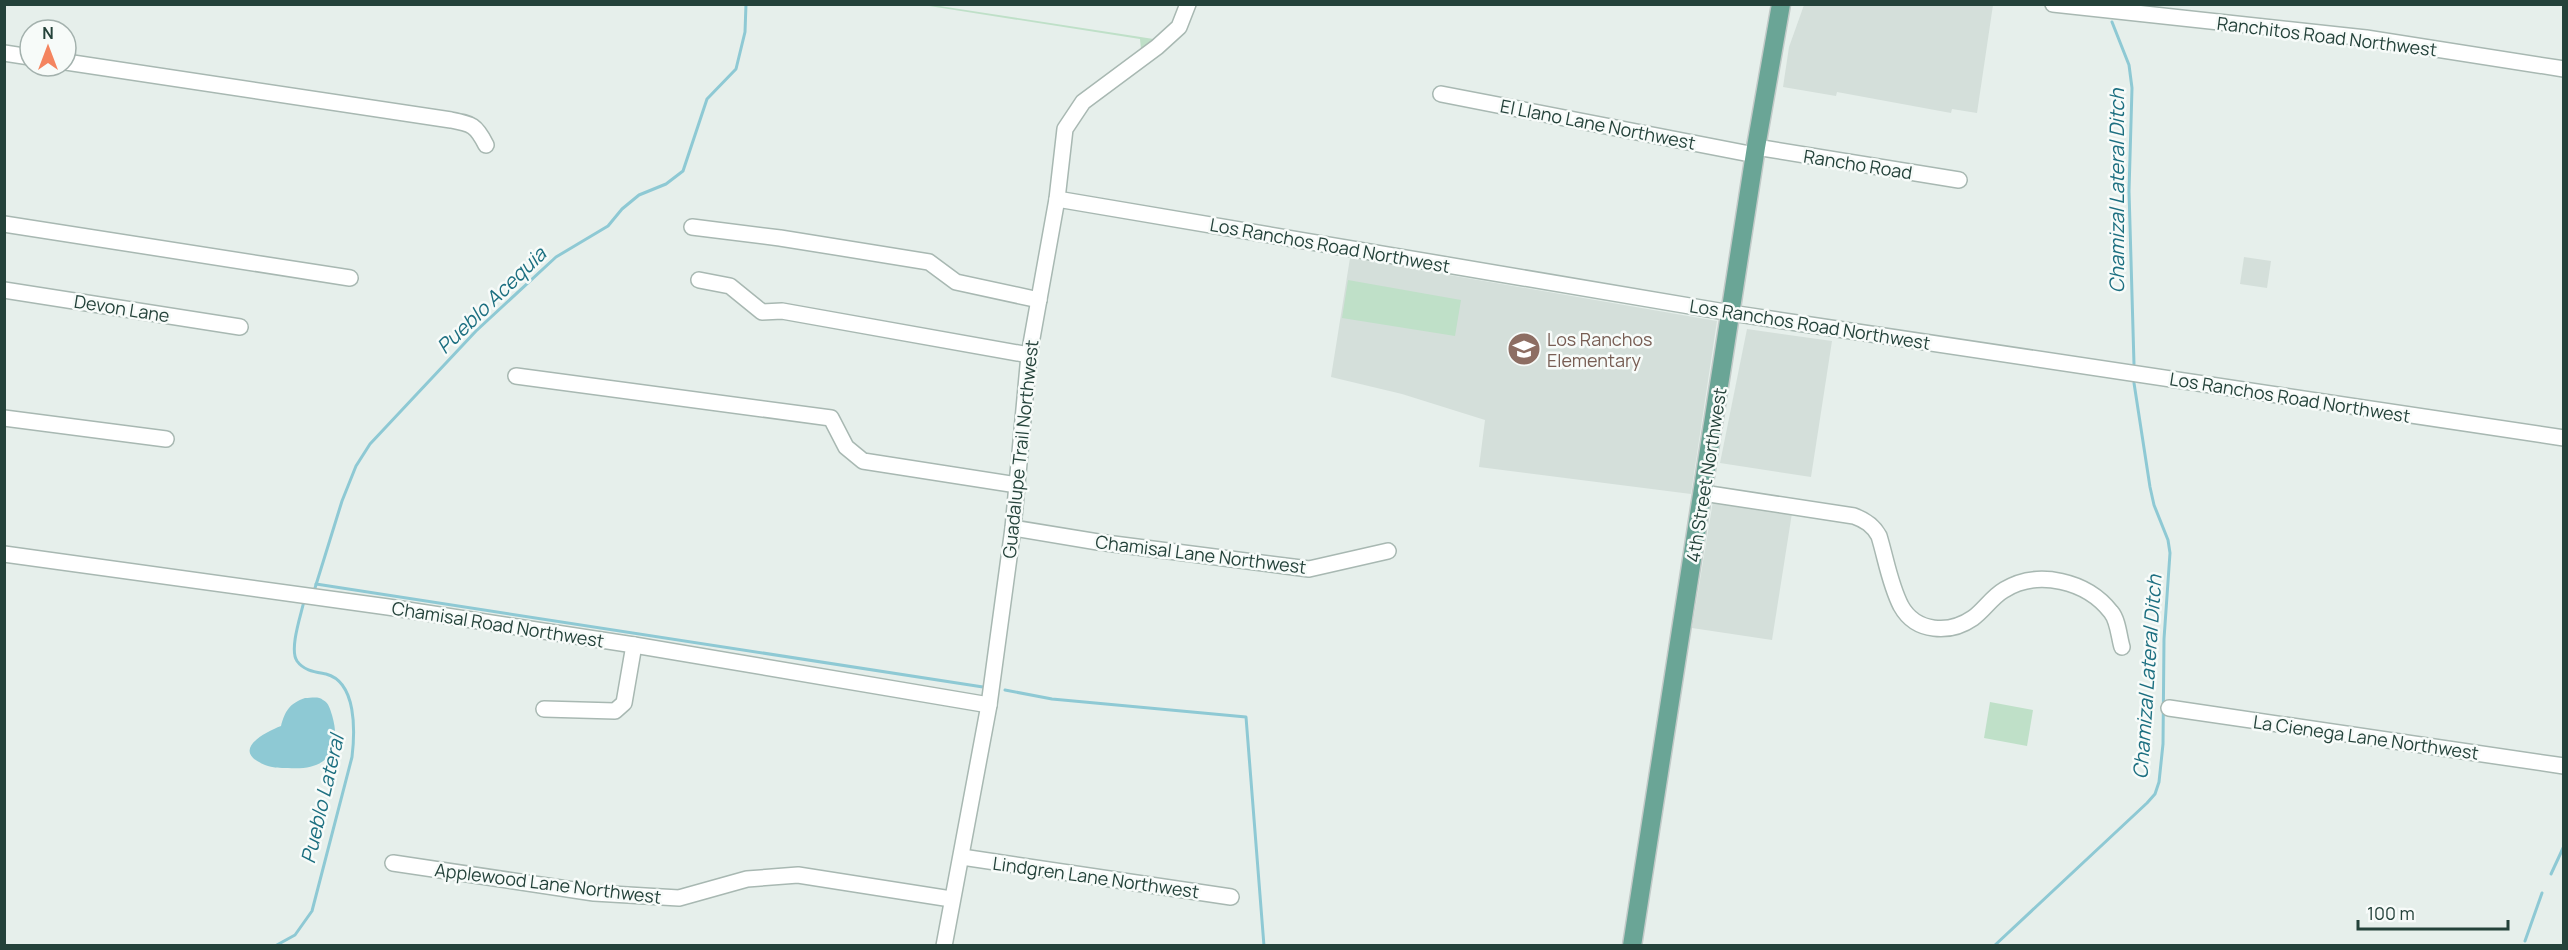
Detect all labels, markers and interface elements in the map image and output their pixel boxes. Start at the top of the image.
street label: Ranchitos Road Northwest [2216,11,2438,61]
north arrow [18,18,78,78]
text: N [42,22,54,44]
water label: Chamizal Lateral Ditch [2103,88,2130,293]
street label: El Llano Lane Northwest [1498,93,1698,155]
street label: Rancho Road [1802,144,1914,184]
street label: Los Ranchos Road Northwest [1208,212,1452,278]
water label: Pueblo Acequia [430,240,552,359]
street label: Devon Lane [73,289,171,327]
street label: Los Ranchos Road Northwest [1688,293,1932,355]
place label: Los Ranchos Elementary [1547,327,1652,372]
school or university icon: Los Ranchos Elementary [1506,331,1542,367]
street label: Guadalupe Trail Northwest [997,339,1043,559]
street label: Los Ranchos Road Northwest [2168,366,2412,428]
street label: 4th Street Northwest [1680,386,1732,564]
street label: Chamisal Lane Northwest [1094,529,1308,579]
water label: Chamizal Lateral Ditch [2126,573,2168,780]
street label: Chamisal Road Northwest [390,595,606,653]
street label: La Cienega Lane Northwest [2252,709,2480,765]
water label: Pueblo Lateral [294,730,350,866]
street label: Lindgren Lane Northwest [991,851,1201,903]
street label: Applewood Lane Northwest [433,857,663,909]
scale bar [2358,893,2508,931]
text: 100 m [2367,901,2415,925]

